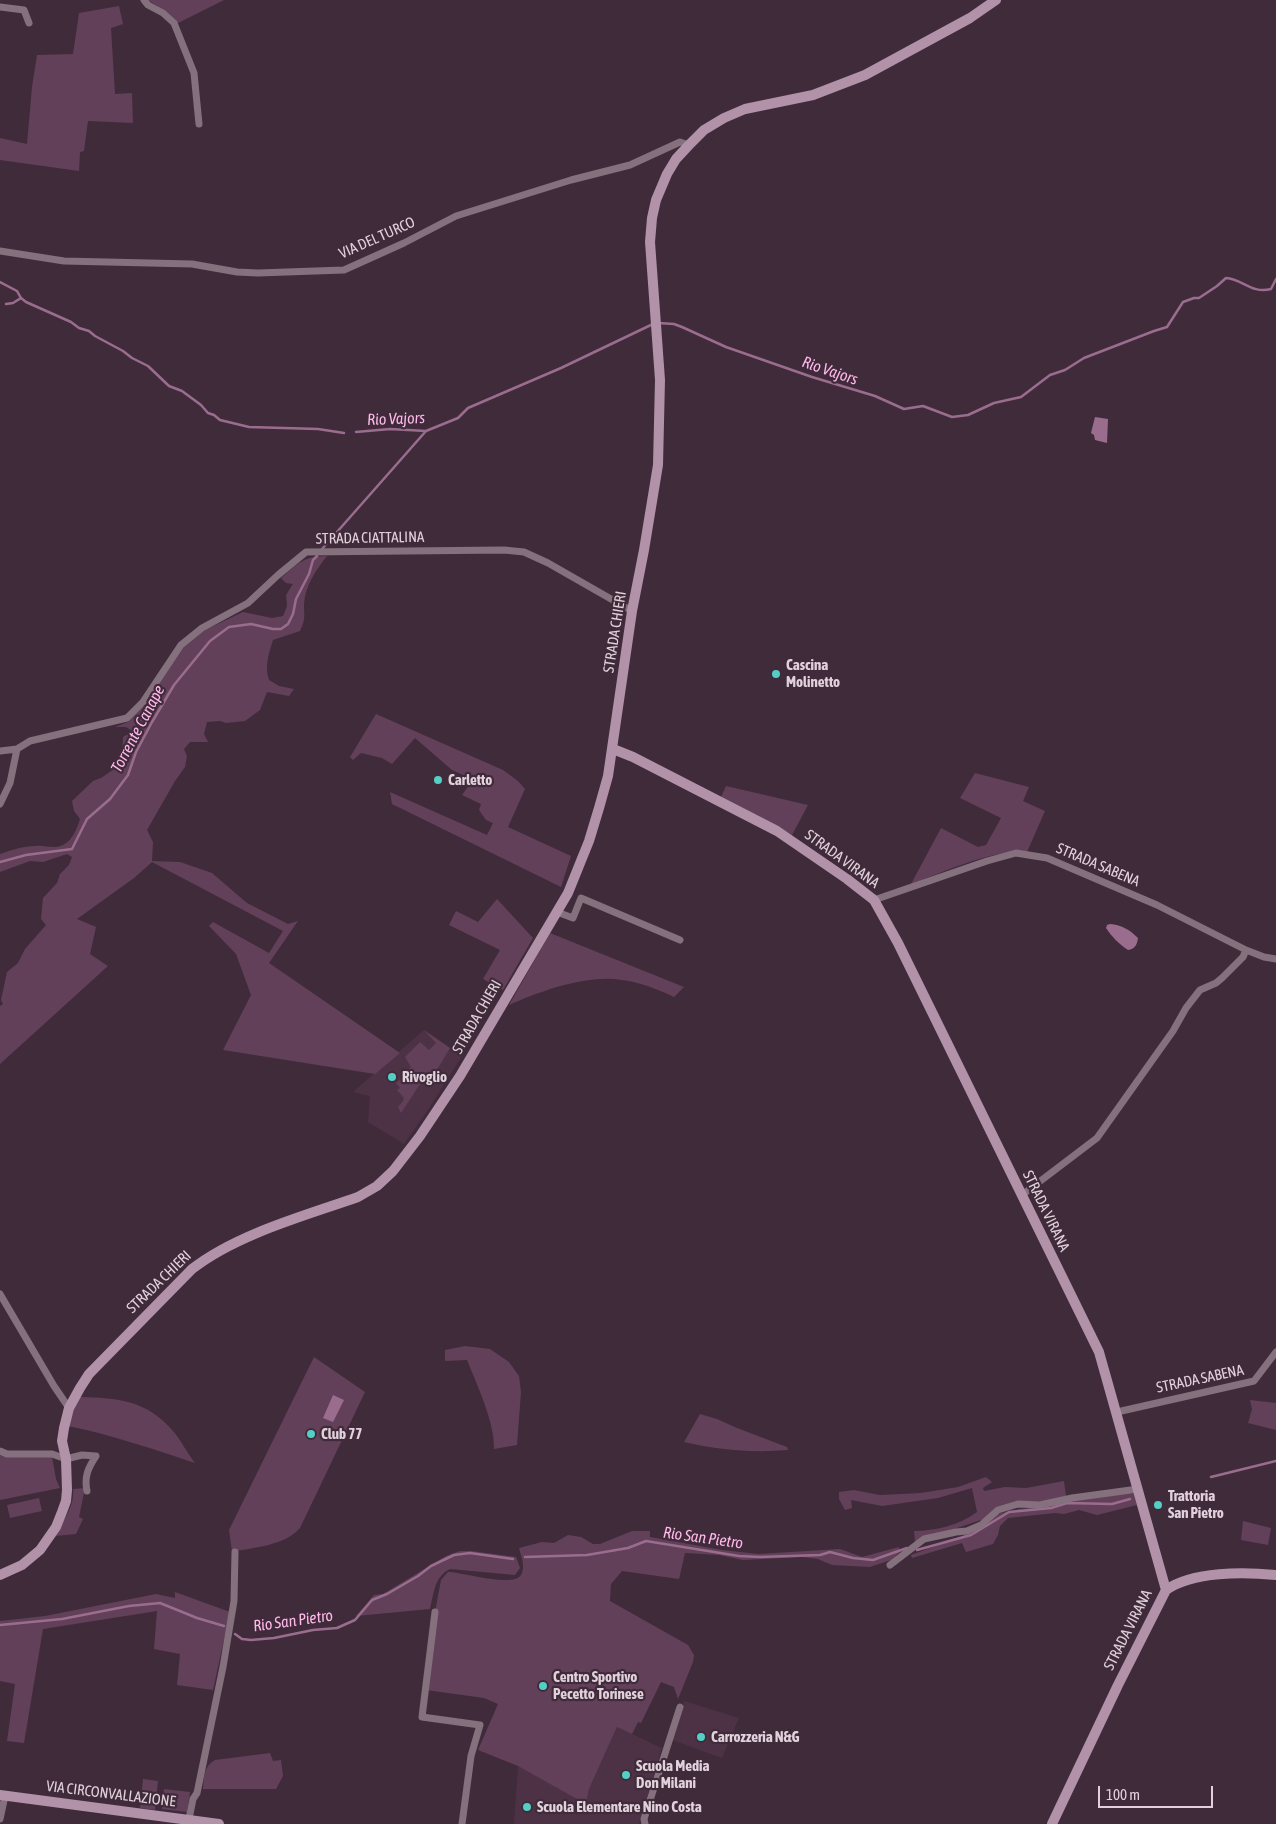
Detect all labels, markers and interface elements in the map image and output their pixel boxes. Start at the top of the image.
street label: VIA DEL TURCO [336,213,418,263]
water label: Rio Vajors [800,353,860,389]
water label: Rio Vajors [367,408,425,430]
street label: STRADA CIATTALINA [316,528,424,548]
street label: STRADA CHIERI [600,590,630,674]
place label: Cascina Molinetto [786,656,840,691]
marker: Cascina Molinetto [770,668,782,680]
water label: Torrente Canape [107,682,169,776]
place label: Carletto [448,771,492,789]
marker: Carletto [432,774,444,786]
street label: STRADA VIRANA [801,826,883,892]
street label: STRADA SABENA [1054,839,1142,891]
street label: STRADA CHIERI [449,977,505,1057]
place label: Rivoglio [402,1068,447,1086]
marker: Rivoglio [386,1071,398,1083]
street label: STRADA VIRANA [1019,1168,1073,1254]
street label: STRADA CHIERI [123,1247,195,1317]
street label: STRADA SABENA [1155,1361,1245,1397]
place label: Club 77 [321,1425,362,1443]
marker: Club 77 [305,1428,317,1440]
place label: Trattoria San Pietro [1168,1487,1224,1522]
marker: Trattoria San Pietro [1152,1499,1164,1511]
water label: Rio San Pietro [662,1523,744,1553]
street label: STRADA VIRANA [1100,1587,1156,1673]
water label: Rio San Pietro [252,1606,334,1636]
place label: Centro Sportivo Pecetto Torinese [553,1668,644,1703]
marker: Centro Sportivo Pecetto Torinese [537,1680,549,1692]
place label: Carrozzeria N&G [711,1728,799,1746]
marker: Carrozzeria N&G [695,1731,707,1743]
place label: Scuola Media Don Milani [636,1757,709,1792]
marker: Scuola Media Don Milani [620,1769,632,1781]
scale bar [1101,1776,1216,1808]
street label: VIA CIRCONVALLAZIONE [45,1777,177,1811]
text: 100 m [1106,1786,1140,1803]
place label: Scuola Elementare Nino Costa [537,1798,702,1816]
marker: Scuola Elementare Nino Costa [521,1801,533,1813]

